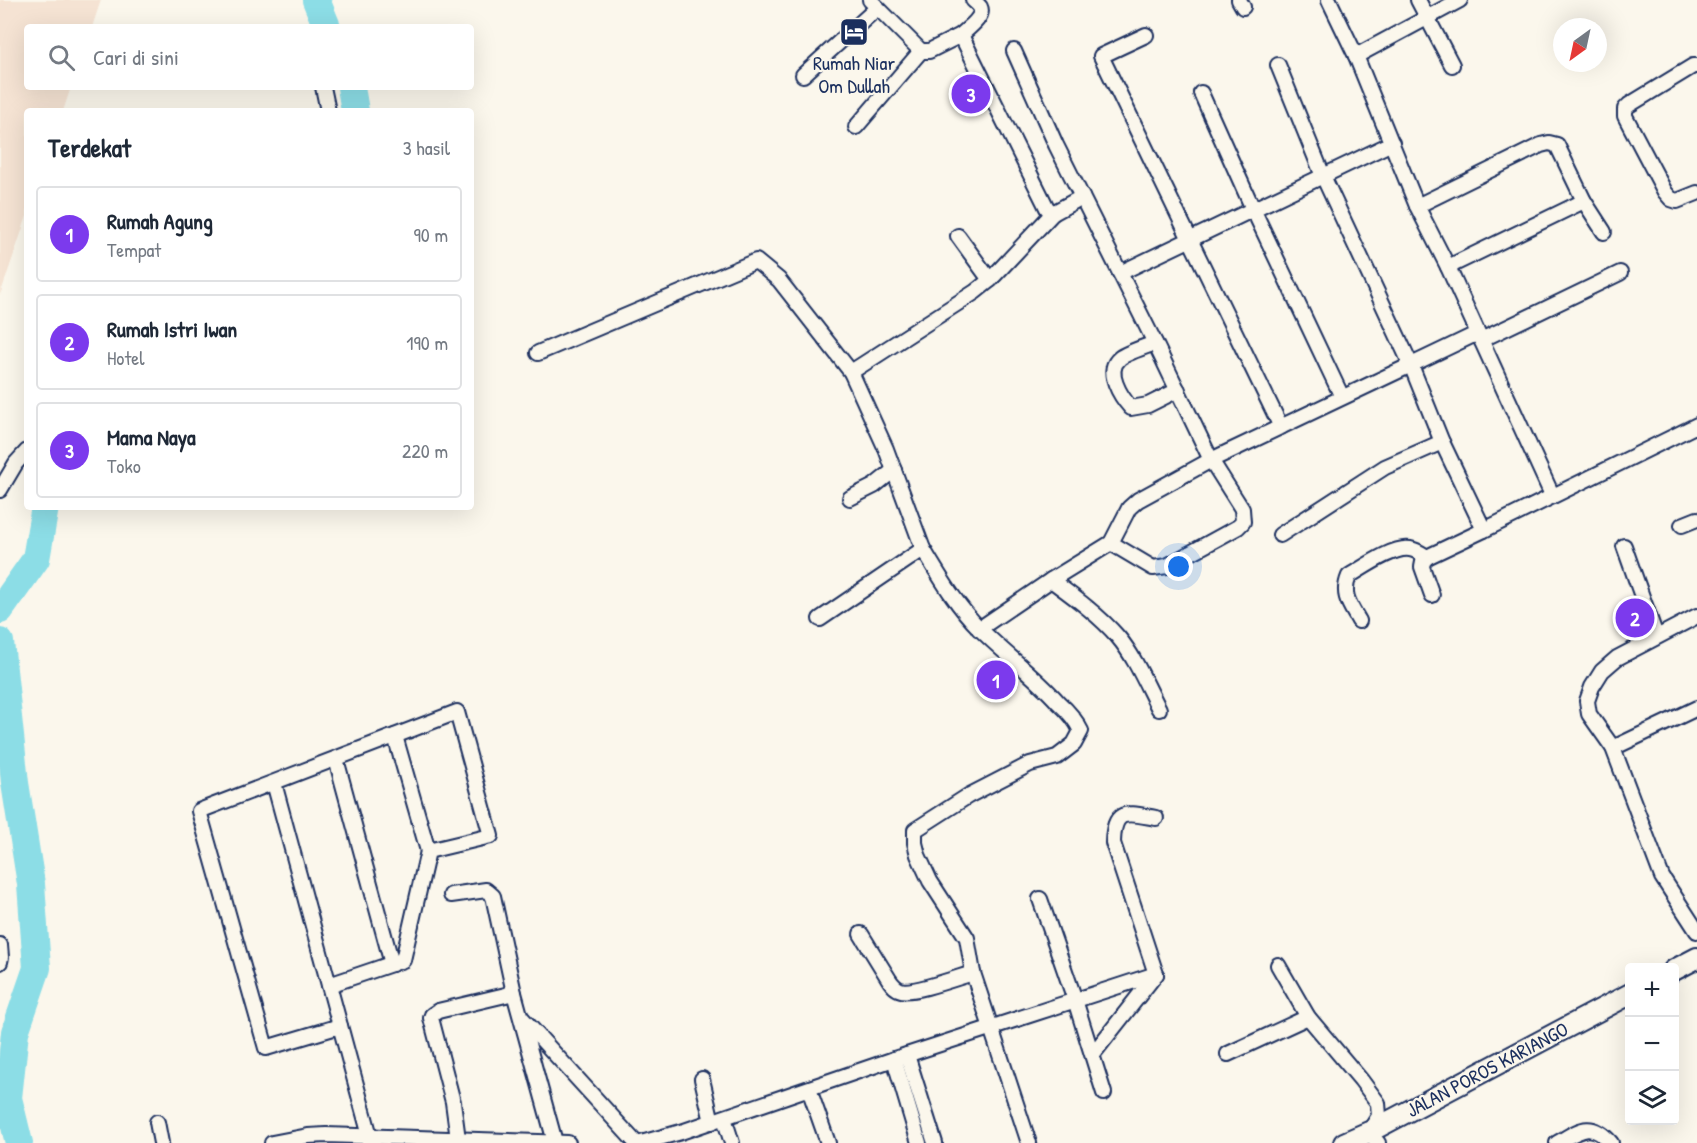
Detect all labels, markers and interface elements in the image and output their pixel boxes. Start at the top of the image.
hotel icon: Rumah Niar Om Dullah [838,16,870,48]
north arrow [1553,18,1607,72]
search box [24,24,474,90]
icon: search [45,41,78,74]
text: Cari di sini [93,42,179,72]
place label: Rumah Niar Om Dullah [813,49,895,99]
pin: 3 [952,72,990,116]
text: Terdekat [48,130,131,165]
text: 3 hasil [403,134,450,161]
text: Rumah Agung [107,206,213,236]
text: 1 [66,221,73,248]
text: 90 m [414,221,448,248]
text: Tempat [107,236,161,263]
text: Rumah Istri Iwan [107,314,237,344]
text: 2 [65,329,74,356]
text: 190 m [406,329,448,356]
text: Hotel [107,344,145,371]
text: Mama Naya [107,422,196,452]
text: 3 [65,437,74,464]
text: 220 m [402,437,448,464]
text: Toko [107,452,141,479]
your location [1164,552,1193,581]
pin: 2 [1616,596,1654,640]
pin: 1 [976,658,1016,702]
map controls [1625,963,1679,1125]
button: + [1625,963,1679,1017]
street label: JALAN POROS KARIANGO [1401,1015,1573,1123]
button: − [1625,1017,1679,1071]
button: layers [1625,1071,1679,1125]

